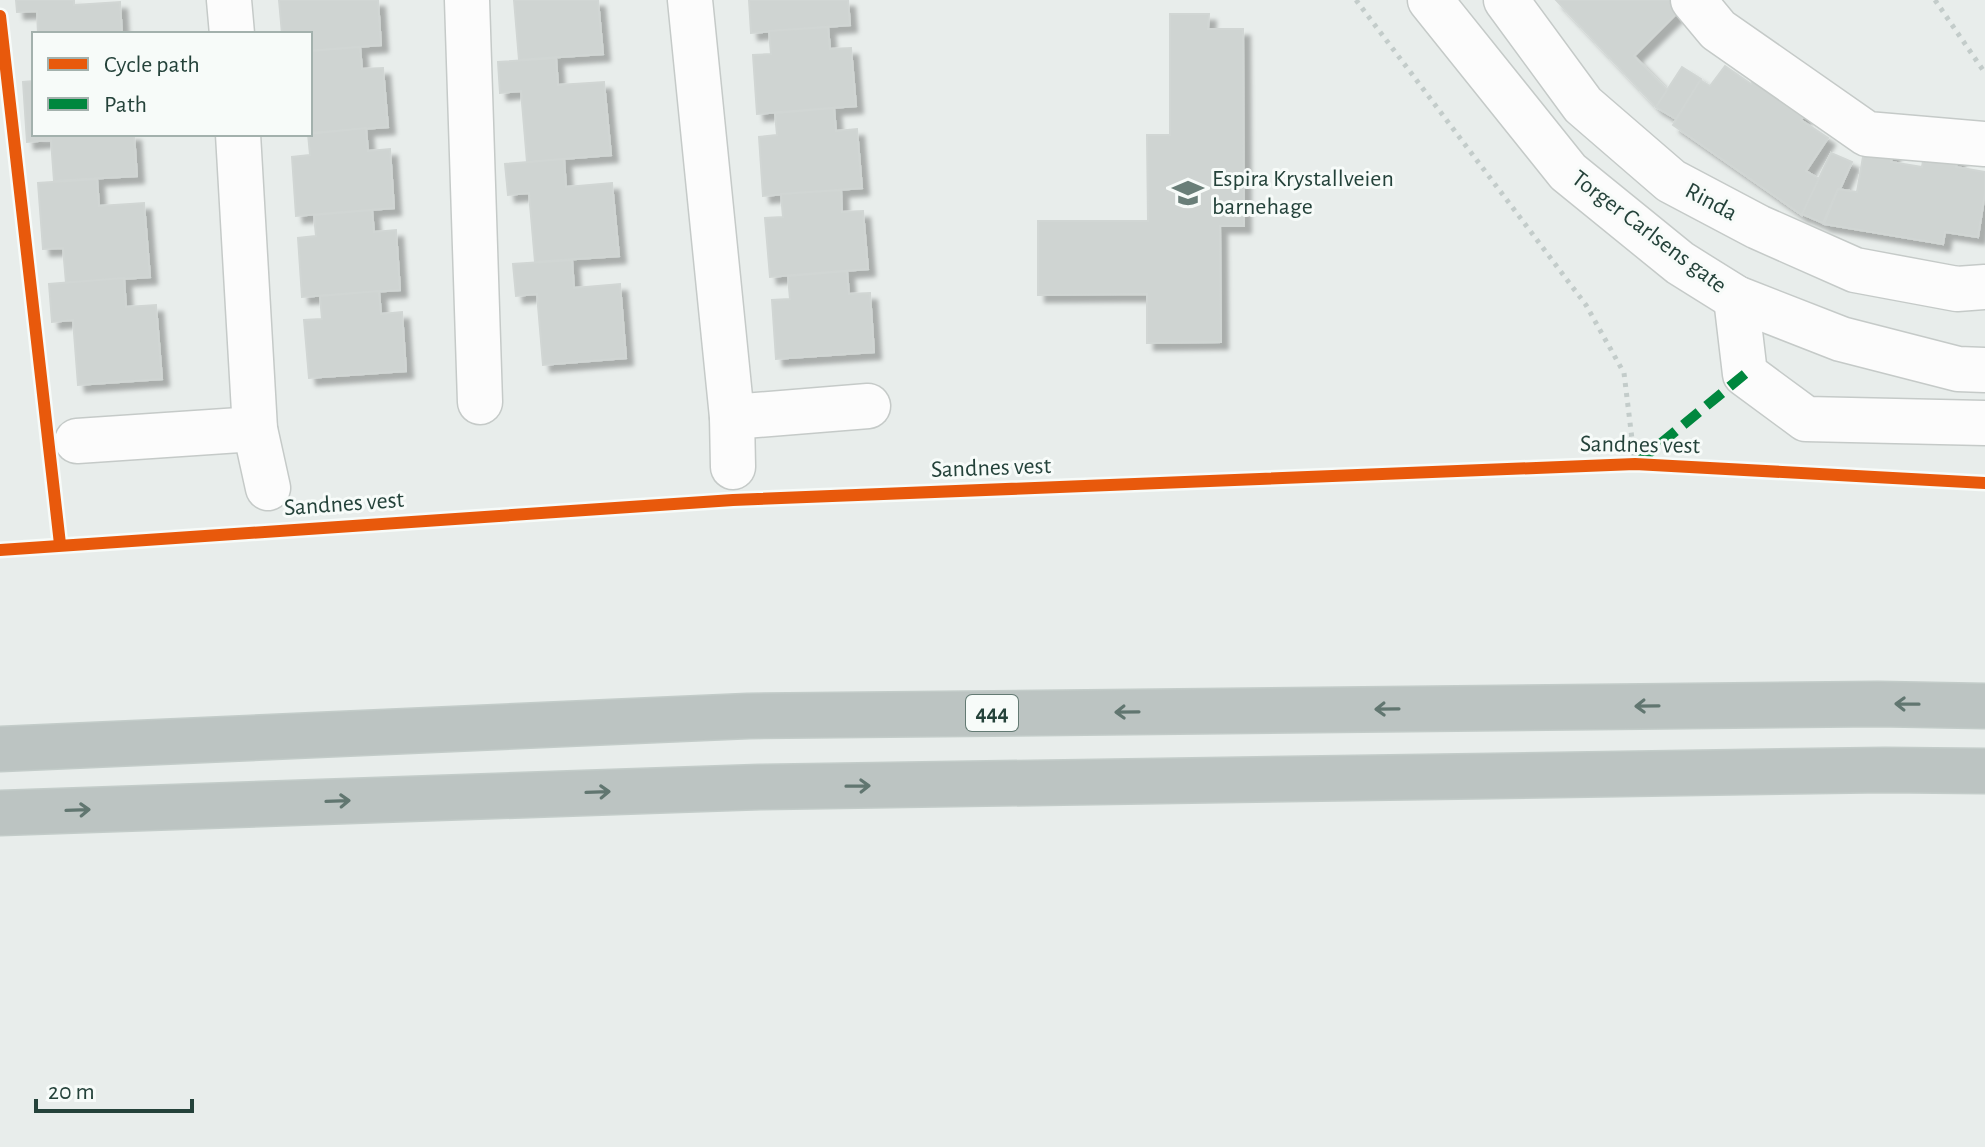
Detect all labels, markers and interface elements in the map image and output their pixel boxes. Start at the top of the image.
legend [32,32,312,136]
text: Cycle path [104,53,200,77]
text: Path [104,93,147,117]
street label: Torger Carlsens gate [1567,166,1731,298]
place label: Espira Krystallveien barnehage [1212,167,1394,219]
school or university icon: Espira Krystallveien barnehage [1171,176,1205,210]
street label: Rinda [1681,178,1741,226]
street label: Sandnes vest [1580,432,1701,458]
street label: Sandnes vest [931,454,1052,482]
street label: Sandnes vest [283,488,405,520]
road number: 444 [966,695,1018,731]
one-way arrow [1894,696,1921,712]
one-way arrow [1634,698,1661,714]
one-way arrow [1374,701,1401,717]
one-way arrow [1114,704,1141,720]
one-way arrow [844,778,871,793]
one-way arrow [584,785,611,800]
one-way arrow [324,794,351,809]
one-way arrow [64,802,91,818]
scale bar [36,1063,192,1113]
text: 20 m [48,1080,95,1104]

